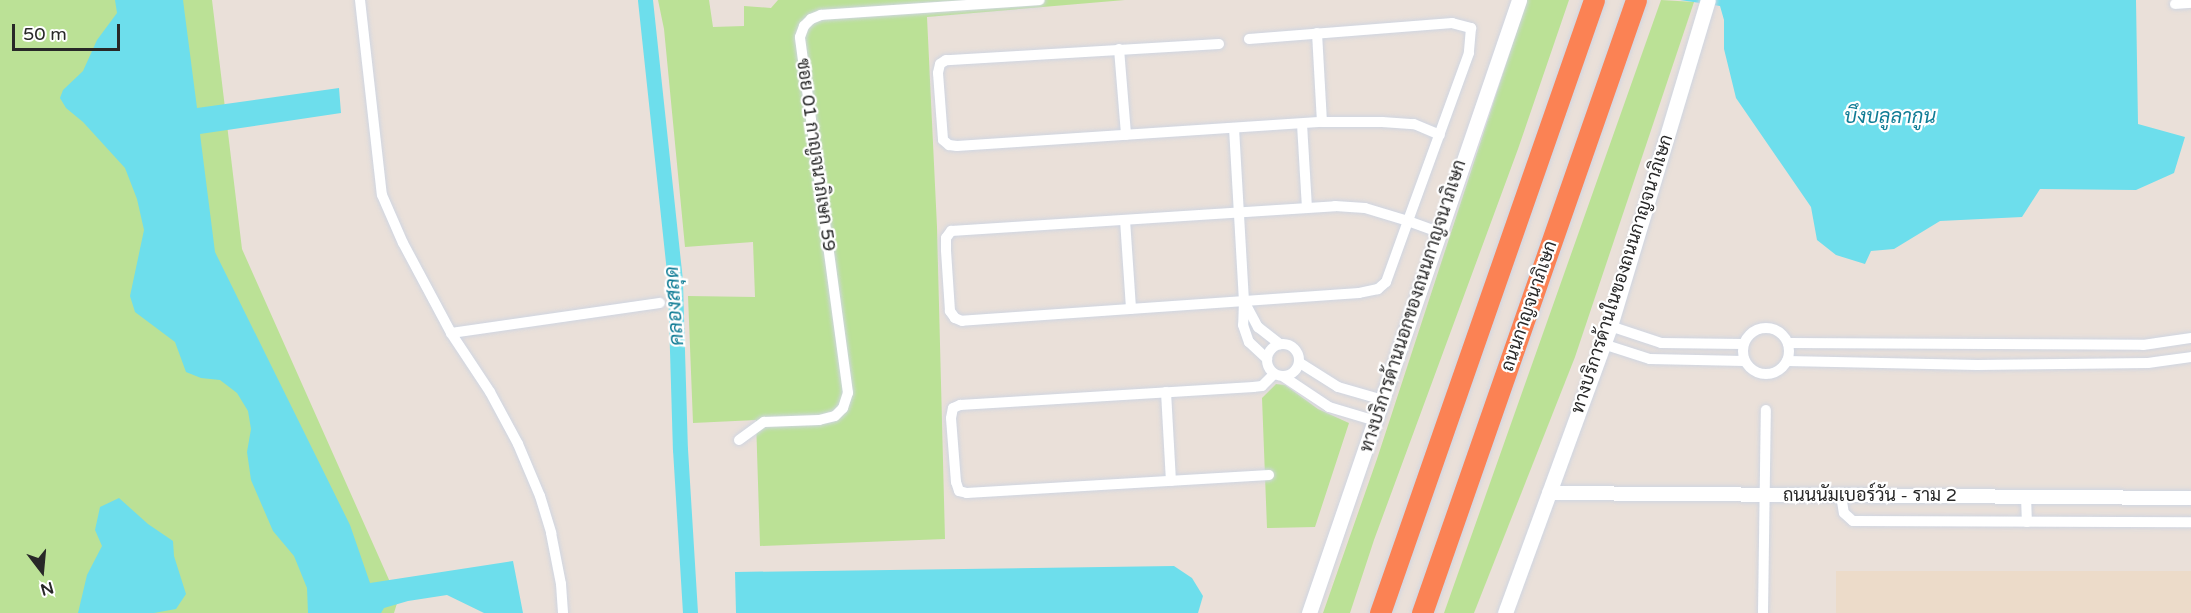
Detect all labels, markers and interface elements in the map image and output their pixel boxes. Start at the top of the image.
scale bar [15,12,123,50]
text: 50 m [23,23,67,45]
street label: ซอย 01 กาญจนาภิเษก 59 [792,57,840,253]
water label: บึงบลูลากูน [1844,105,1936,129]
street label: ทางบริการด้านในของถนนกาญจนาภิเษก [1567,132,1677,416]
street label: ทางบริการด้านนอกของถนนกาญจนาภิเษก [1355,157,1471,455]
street label: ถนนกาญจนาภิเษก [1497,238,1561,374]
water label: คลองสลุด [660,265,690,347]
street label: ถนนนัมเบอร์วัน - ราม 2 [1783,484,1957,506]
north arrow [12,541,72,601]
text: N [38,577,56,600]

